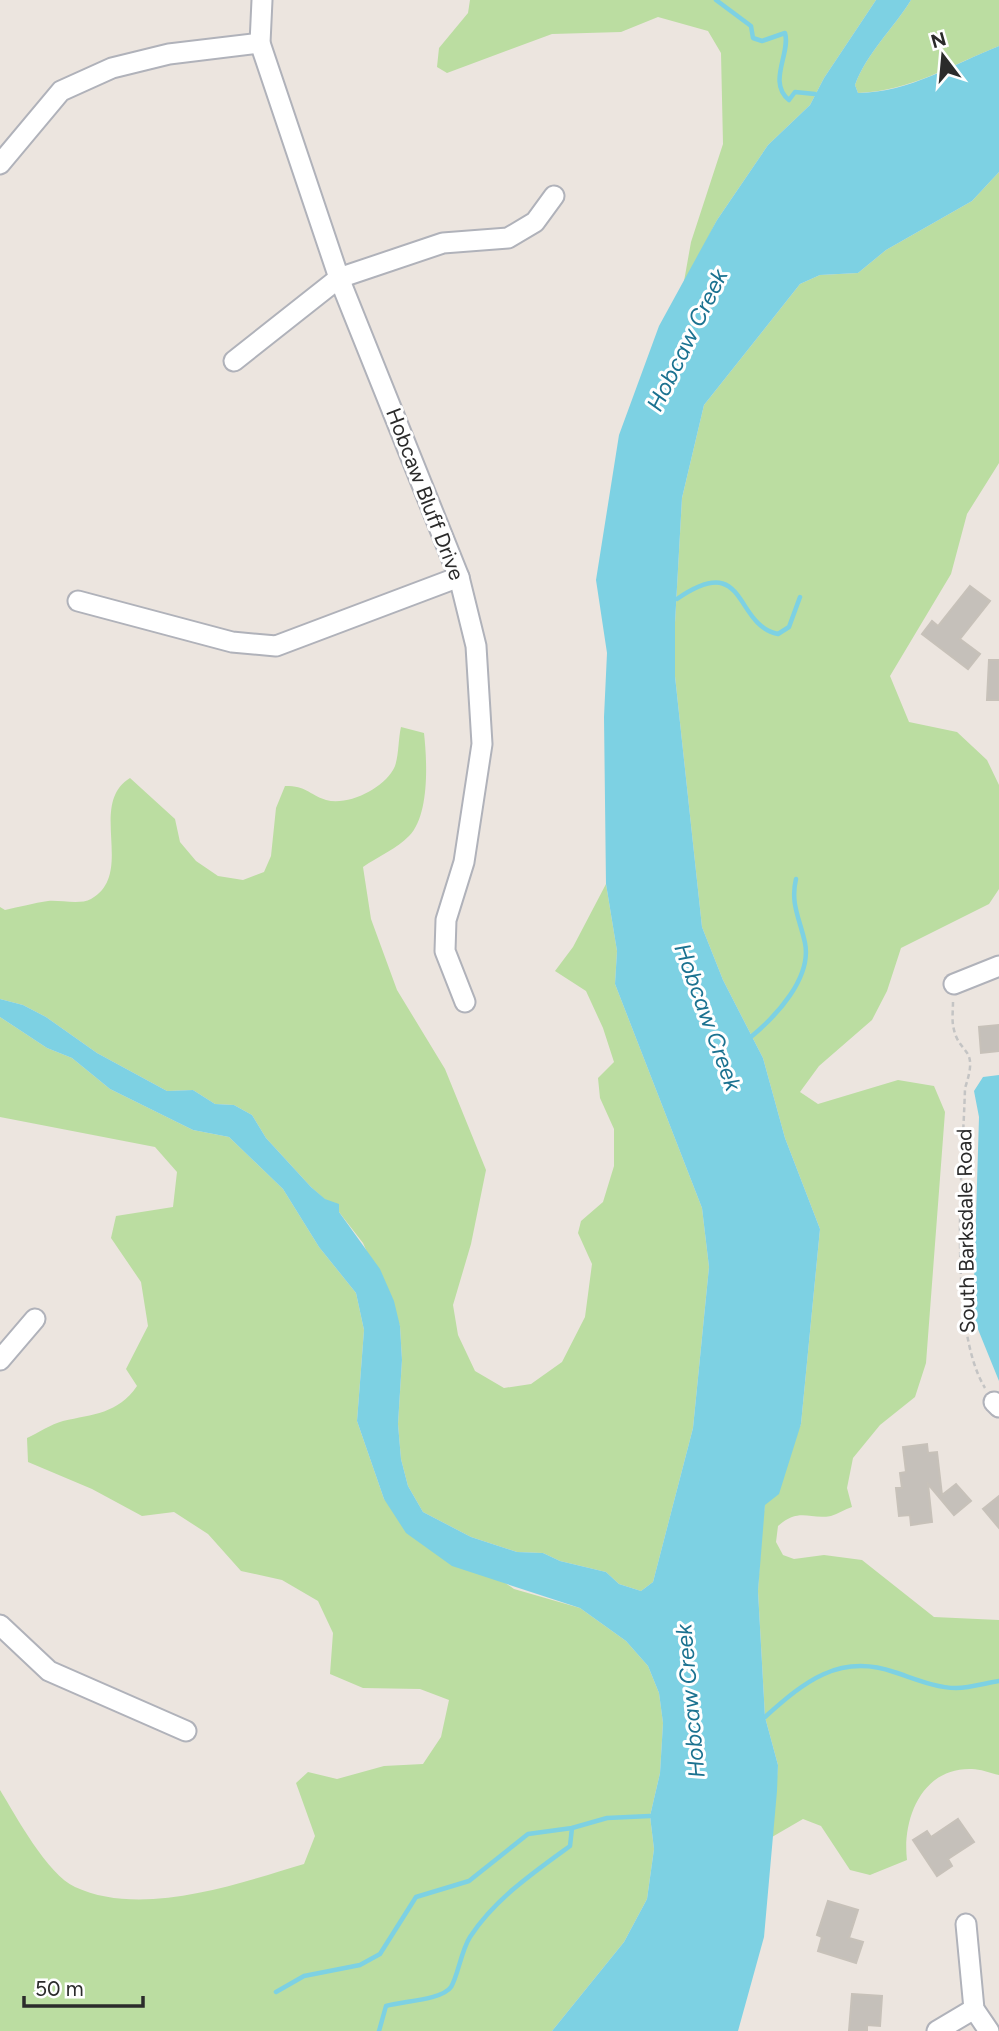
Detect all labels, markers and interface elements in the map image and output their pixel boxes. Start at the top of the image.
north arrow [908,21,978,91]
text: N [928,27,949,53]
water label: Hobcaw Creek [641,264,734,416]
street label: Hobcaw Bluff Drive [381,404,470,583]
water label: Hobcaw Creek [668,940,748,1095]
street label: South Barksdale Road [951,1128,980,1334]
water label: Hobcaw Creek [669,1622,711,1779]
scale bar [24,1965,144,2009]
text: 50 m [35,1976,84,2001]

